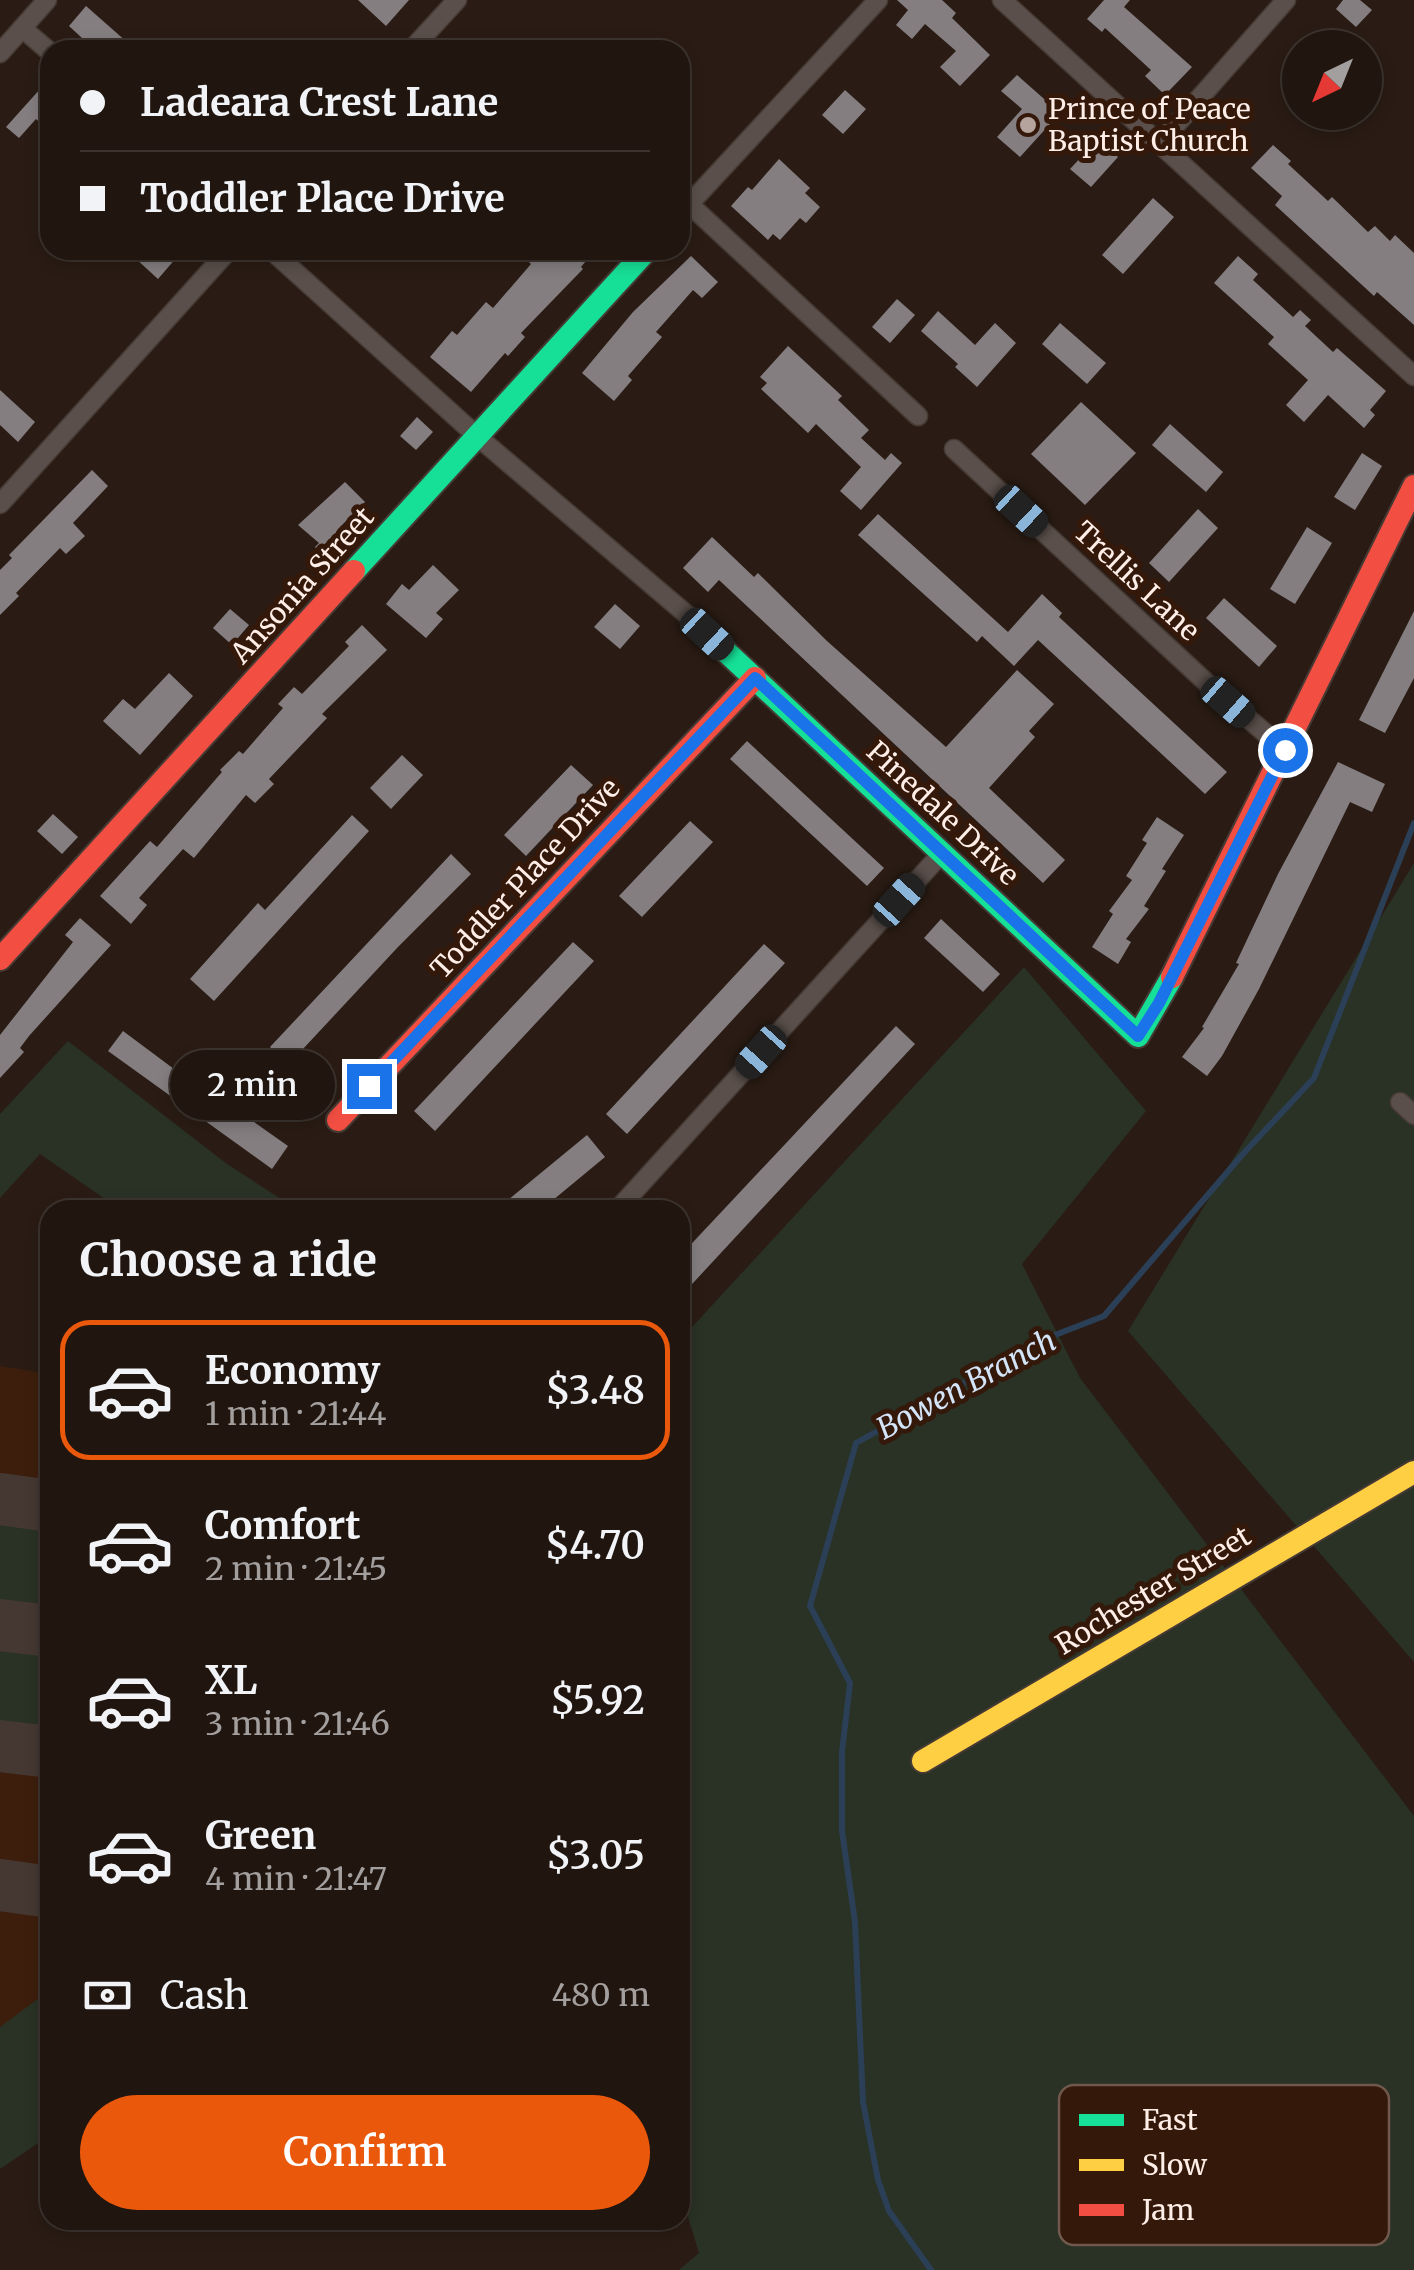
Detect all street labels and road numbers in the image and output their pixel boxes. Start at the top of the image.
street label: Ansonia Street [222,499,382,671]
street label: Trellis Lane [1067,514,1207,648]
street label: Pinedale Drive [859,733,1027,893]
street label: Toddler Place Drive [423,770,627,986]
street label: Rochester Street [1049,1518,1257,1662]

